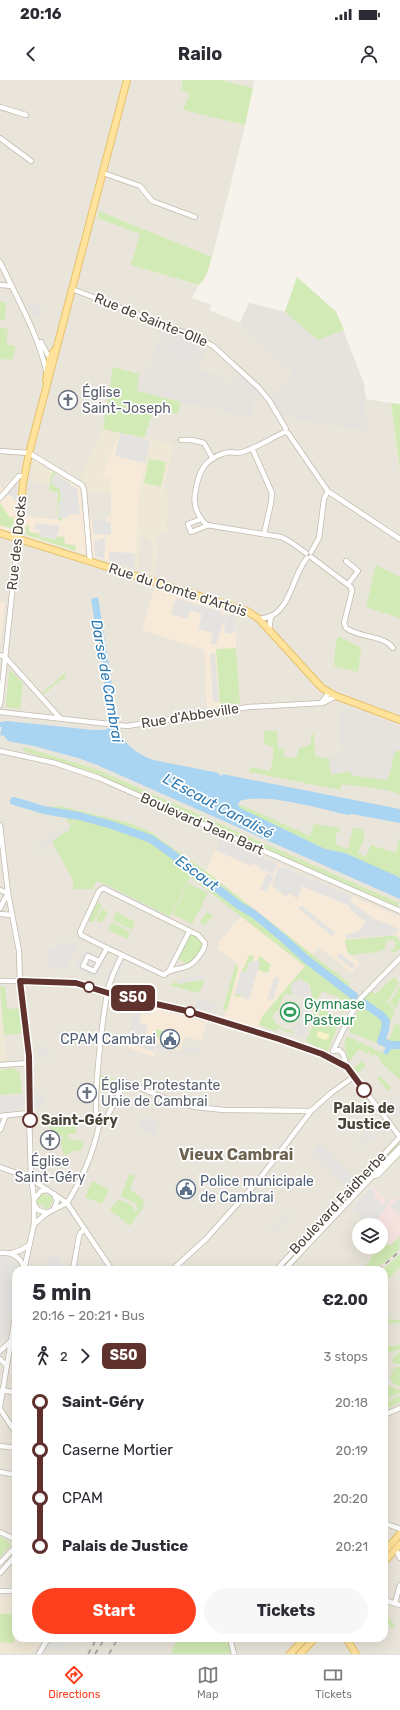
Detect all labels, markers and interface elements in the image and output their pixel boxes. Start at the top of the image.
text: 20:16 [20,5,62,23]
icon: back [20,43,42,65]
text: Railo [178,43,222,65]
icon: person [358,43,380,65]
street label: Rue de Sainte-Olle [92,289,210,351]
place label: Église Saint-Joseph [82,383,171,417]
church icon: Église Saint-Joseph [57,389,79,411]
street label: Rue des Docks [4,495,30,591]
street label: Rue du Comte d'Artois [107,560,249,620]
water label: Darse de Cambrai [87,618,127,744]
street label: Rue d'Abbeville [140,700,240,732]
water label: L'Escaut Canalisé [160,769,277,843]
street label: Boulevard Jean Bart [138,789,267,859]
water label: Escaut [172,851,222,895]
unlabelled marker [83,981,95,993]
line badge: S50 [110,985,156,1011]
text: S50 [119,989,147,1006]
place label: Gymnase Pasteur [304,996,365,1029]
sports icon: Gymnase Pasteur [279,1001,301,1023]
unlabelled marker [184,1006,196,1018]
public building icon: CPAM Cambrai [159,1028,181,1050]
place label: CPAM Cambrai [60,1031,156,1048]
place label: Église Protestante Unie de Cambrai [101,1076,221,1110]
church icon: Église Protestante Unie de Cambrai [76,1082,98,1104]
marker: Palais de Justice [356,1082,372,1098]
place label: Palais de Justice [333,1100,395,1133]
marker: Saint-Géry [22,1112,38,1128]
place label: Saint-Géry [41,1112,118,1129]
church icon: Église Saint-Géry [39,1129,61,1151]
district label: Vieux Cambrai [179,1145,293,1164]
street label: Boulevard Faidherbe [286,1148,390,1258]
place label: Église Saint-Géry [15,1152,86,1186]
place label: Police municipale de Cambrai [200,1173,314,1206]
public building icon: Police municipale de Cambrai [175,1178,197,1200]
map controls [352,1218,388,1254]
button: layers [352,1218,388,1254]
text: 5 min [32,1279,92,1306]
text: €2.00 [322,1291,368,1309]
text: 20:16 – 20:21 · Bus [32,1308,145,1323]
icon: walk [32,1345,54,1367]
icon: forward [74,1345,96,1367]
text: S50 [110,1347,138,1364]
text: 2 [60,1349,68,1364]
text: 3 stops [323,1349,368,1364]
text: Saint-Géry [62,1393,144,1411]
text: 20:18 [335,1395,368,1410]
text: Caserne Mortier [62,1441,173,1459]
text: 20:19 [336,1443,368,1458]
text: CPAM [62,1489,103,1507]
text: 20:20 [333,1491,368,1506]
text: Palais de Justice [62,1537,188,1555]
text: 20:21 [336,1539,368,1554]
button: Start [32,1588,196,1634]
button: Tickets [204,1588,368,1634]
tab: Directions [48,1664,100,1701]
tab: Map [197,1664,219,1701]
tab: Tickets [315,1664,352,1701]

